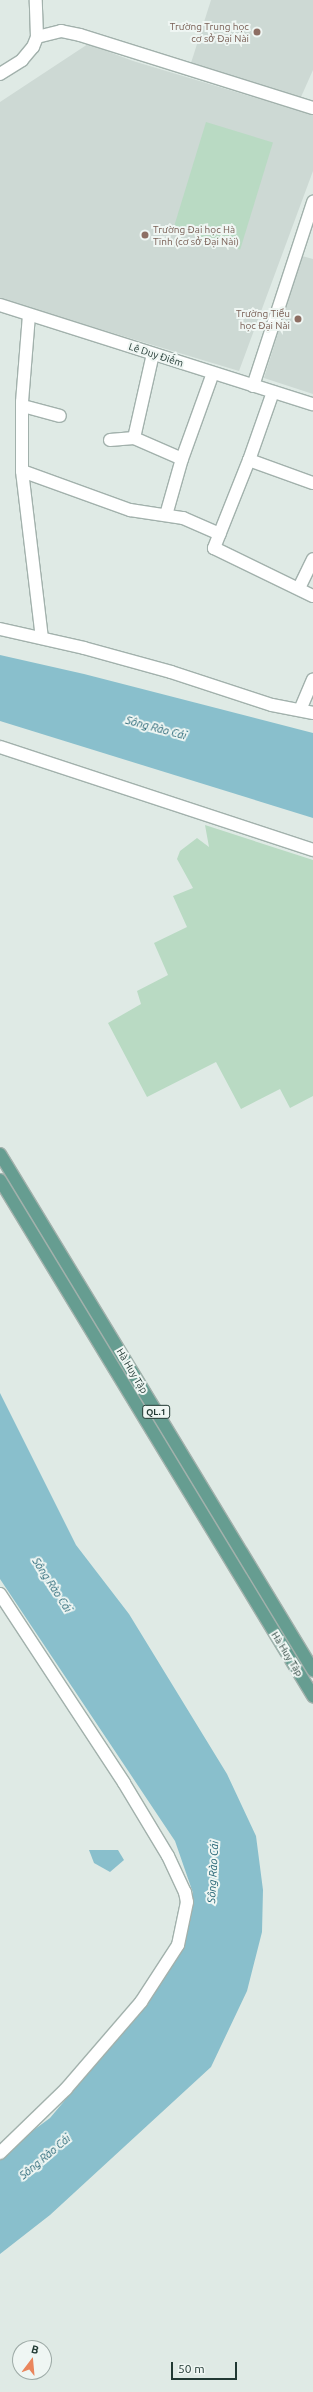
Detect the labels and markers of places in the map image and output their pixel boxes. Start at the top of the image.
place label: Trường Trung học cơ sở Đại Nài [170,20,249,44]
marker: Trường Trung học cơ sở Đại Nài [252,27,262,37]
place label: Trường Đại học Hà Tĩnh (cơ sở Đại Nài) [153,223,239,246]
marker: Trường Đại học Hà Tĩnh (cơ sở Đại Nài) [140,230,150,240]
place label: Trường Tiểu học Đại Nài [236,307,290,330]
marker: Trường Tiểu học Đại Nài [293,314,303,324]

